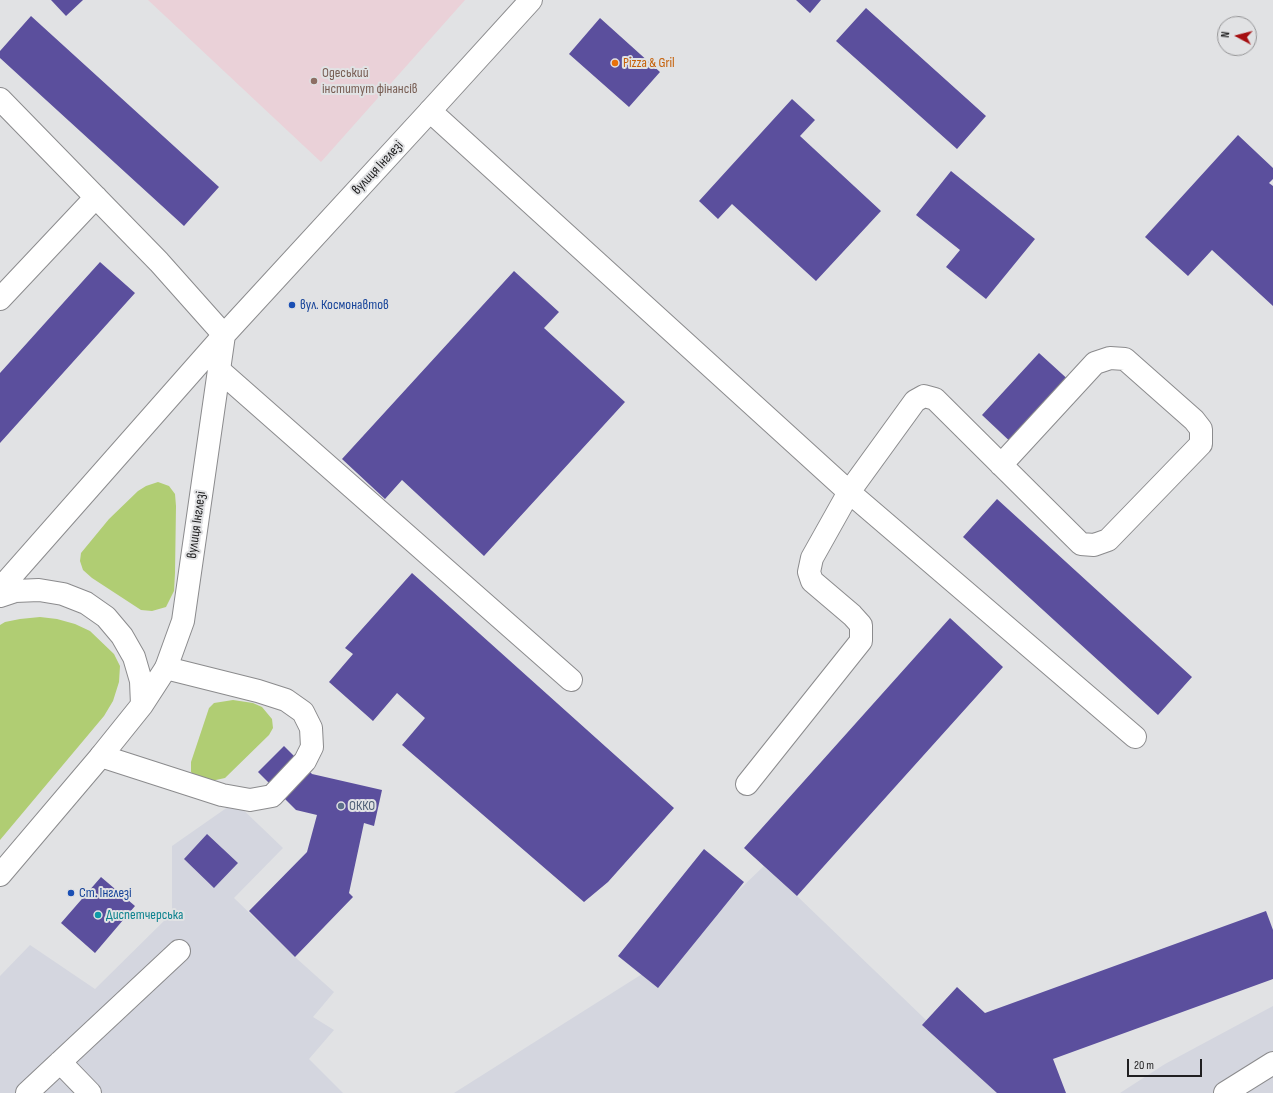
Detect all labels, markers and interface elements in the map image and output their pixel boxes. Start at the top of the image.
north arrow [1217,16,1257,56]
text: N [1219,31,1232,38]
place label: Pizza & Gril [623,55,675,71]
marker: Pizza & Gril [610,58,620,68]
place label: Одеський інститут фінансів [322,65,418,98]
marker: Одеський інститут фінансів [309,76,319,86]
street label: вулиця Інглезі [349,138,407,198]
place label: вул. Космонавтов [300,297,389,313]
marker: вул. Космонавтов [287,300,297,310]
street label: вулиця Інглезі [184,490,210,560]
place label: ОККО [349,798,375,814]
marker: ОККО [336,801,346,811]
place label: Ст. Інглезі [79,885,132,901]
marker: Ст. Інглезі [66,888,76,898]
place label: Диспетчерська [106,907,183,923]
marker: Диспетчерська [93,910,103,920]
scale bar [1129,1051,1204,1077]
text: 20 m [1134,1058,1154,1073]

